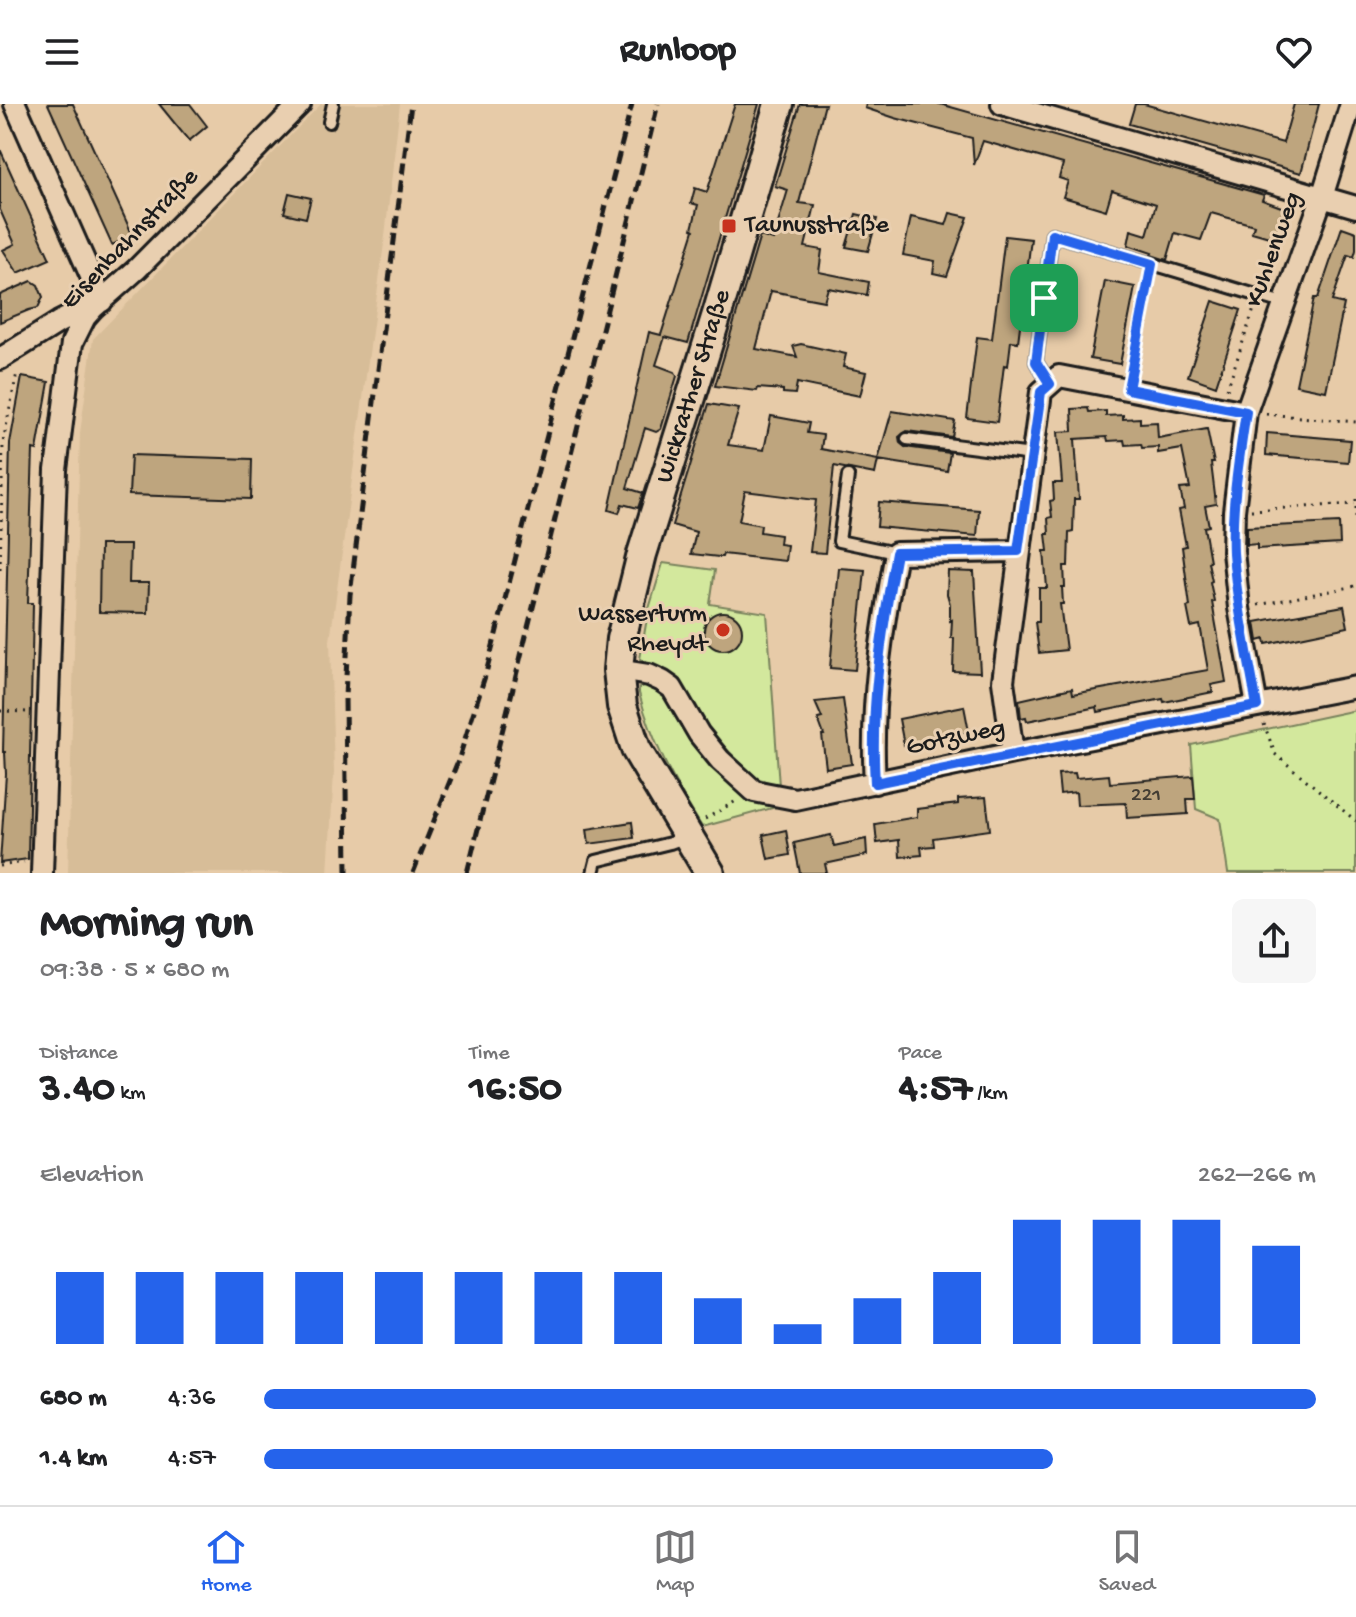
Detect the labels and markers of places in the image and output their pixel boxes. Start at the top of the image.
place label: Taunusstraße [743,211,889,242]
marker: Taunusstraße [720,217,738,235]
pin [1010,264,1078,332]
place label: Wasserturm Rheydt [578,600,709,661]
marker: Wasserturm Rheydt [714,621,732,639]

